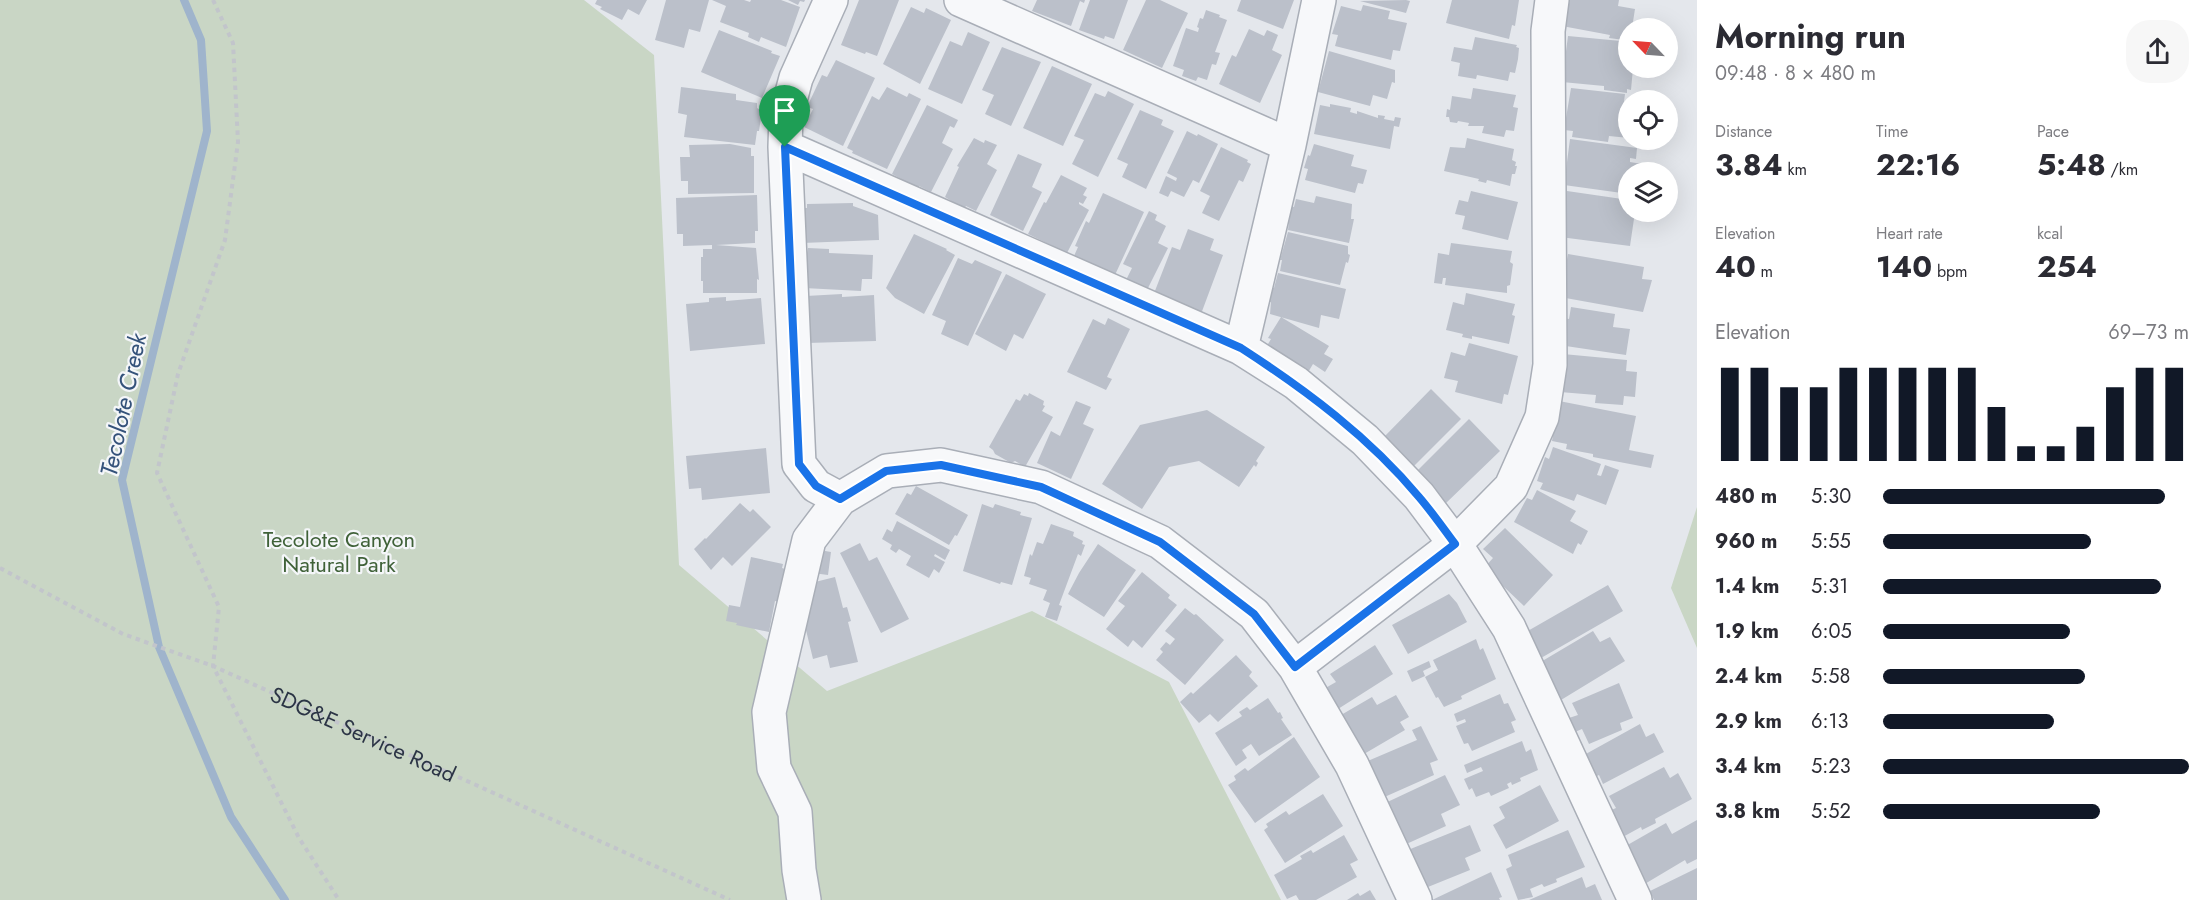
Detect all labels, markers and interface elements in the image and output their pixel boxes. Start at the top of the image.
text: Morning run [1715,13,1906,60]
north arrow [1618,18,1678,78]
map controls [1618,18,1678,222]
button: share [2126,20,2189,83]
text: 09:48 · 8 × 480 m [1715,59,1876,88]
pin [759,85,810,147]
button: locate [1618,90,1678,150]
icon: arrive [768,94,801,127]
text: Distance [1715,120,1772,143]
text: Time [1876,120,1908,143]
text: Pace [2037,120,2069,143]
text: 3.84 [1715,143,1783,186]
text: 22:16 [1876,143,1960,186]
text: 5:48 [2037,143,2106,186]
text: km [1783,158,1807,181]
text: /km [2106,158,2138,181]
button: layers [1618,162,1678,222]
text: Elevation [1715,222,1775,245]
text: Heart rate [1876,222,1943,245]
text: kcal [2037,222,2063,245]
text: 40 [1715,245,1756,288]
text: 140 [1876,245,1932,288]
text: 254 [2037,245,2097,288]
text: m [1756,260,1773,283]
text: bpm [1932,260,1968,283]
text: Elevation [1715,318,1790,347]
text: 69–73 m [2108,318,2189,347]
water label: Tecolote Creek [91,329,156,480]
text: 480 m [1715,482,1777,511]
text: 5:30 [1811,482,1851,511]
park label: Tecolote Canyon Natural Park [263,523,415,580]
text: 960 m [1715,527,1777,556]
text: 5:55 [1811,527,1851,556]
text: 1.4 km [1715,572,1780,601]
text: 5:31 [1811,572,1848,601]
text: 1.9 km [1715,617,1779,646]
text: 6:05 [1811,617,1852,646]
text: 2.4 km [1715,662,1782,691]
text: 5:58 [1811,662,1850,691]
street label: SDG&E Service Road [265,678,461,790]
text: 2.9 km [1715,707,1782,736]
text: 6:13 [1811,707,1848,736]
text: 3.4 km [1715,752,1781,781]
text: 5:23 [1811,752,1851,781]
text: 3.8 km [1715,797,1780,826]
text: 5:52 [1811,797,1851,826]

